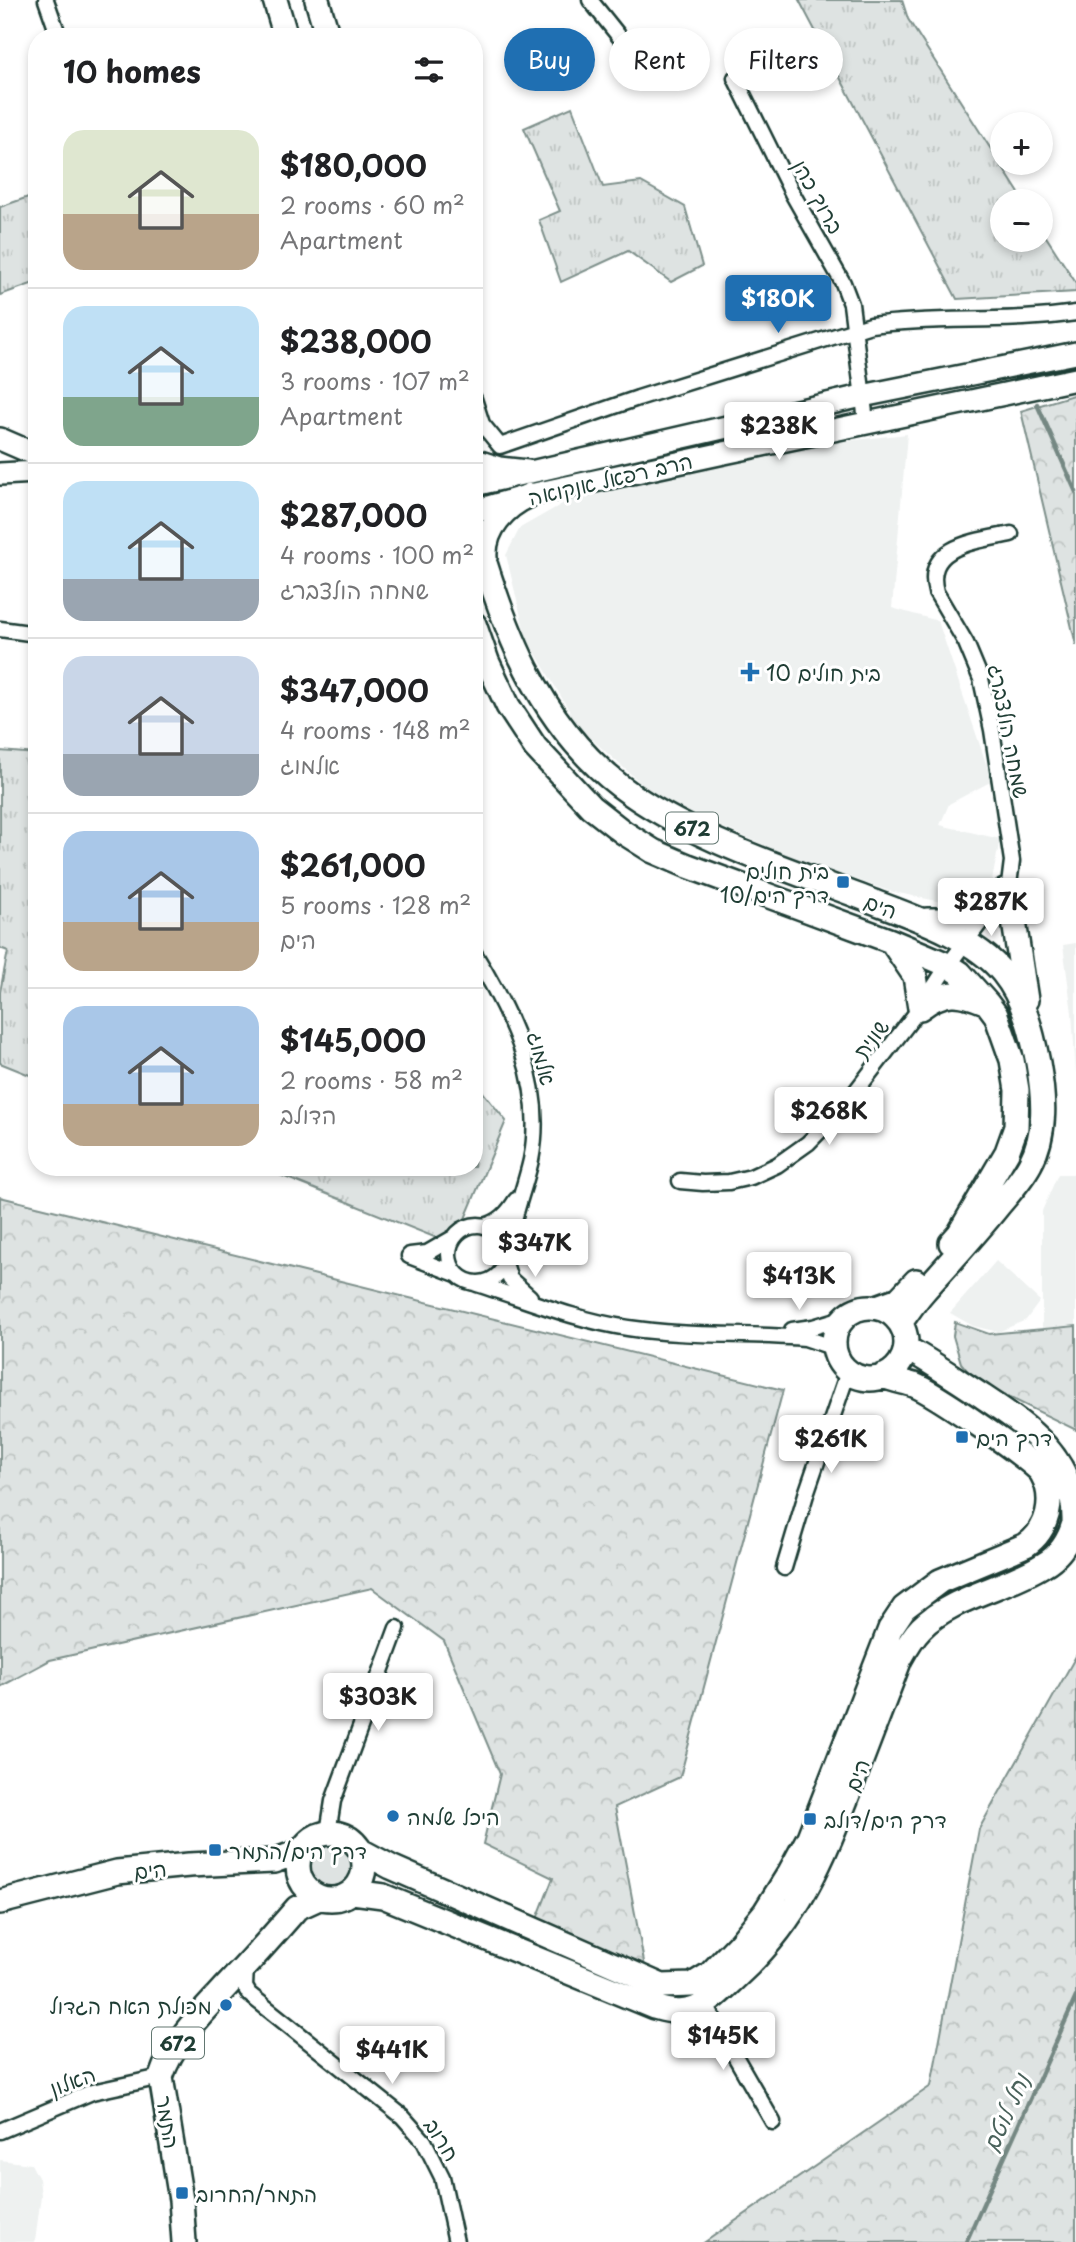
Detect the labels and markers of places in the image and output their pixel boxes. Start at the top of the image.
pin: $180K [729,276,827,335]
pin: $238K [730,402,828,462]
place label: בית חולים 10 [766,656,881,688]
marker: בית חולים 10 [740,662,760,682]
place label: בית חולים 10/דרך הים [720,854,829,910]
marker: בית חולים 10/דרך הים [835,874,851,890]
pin: $287K [942,878,1040,938]
pin: $268K [780,1088,878,1147]
pin: $347K [486,1220,584,1279]
pin: $413K [750,1252,848,1312]
pin: $261K [782,1416,880,1475]
place label: דרך הים [976,1421,1052,1453]
marker: דרך הים [954,1429,970,1445]
pin: $303K [329,1674,427,1733]
place label: היכל שלמה [407,1800,500,1832]
place label: דרך הים/דולב [824,1803,947,1835]
marker: היכל שלמה [385,1808,401,1824]
marker: דרך הים/דולב [802,1811,818,1827]
place label: דרך הים/התמר [229,1834,367,1866]
marker: דרך הים/התמר [207,1842,223,1858]
place label: מכולת האח הגדול [49,1989,212,2021]
marker: מכולת האח הגדול [218,1997,234,2013]
pin: $145K [674,2012,772,2072]
pin: $441K [343,2026,441,2086]
place label: התמר/החרוב [196,2177,317,2209]
marker: התמר/החרוב [174,2185,190,2201]

